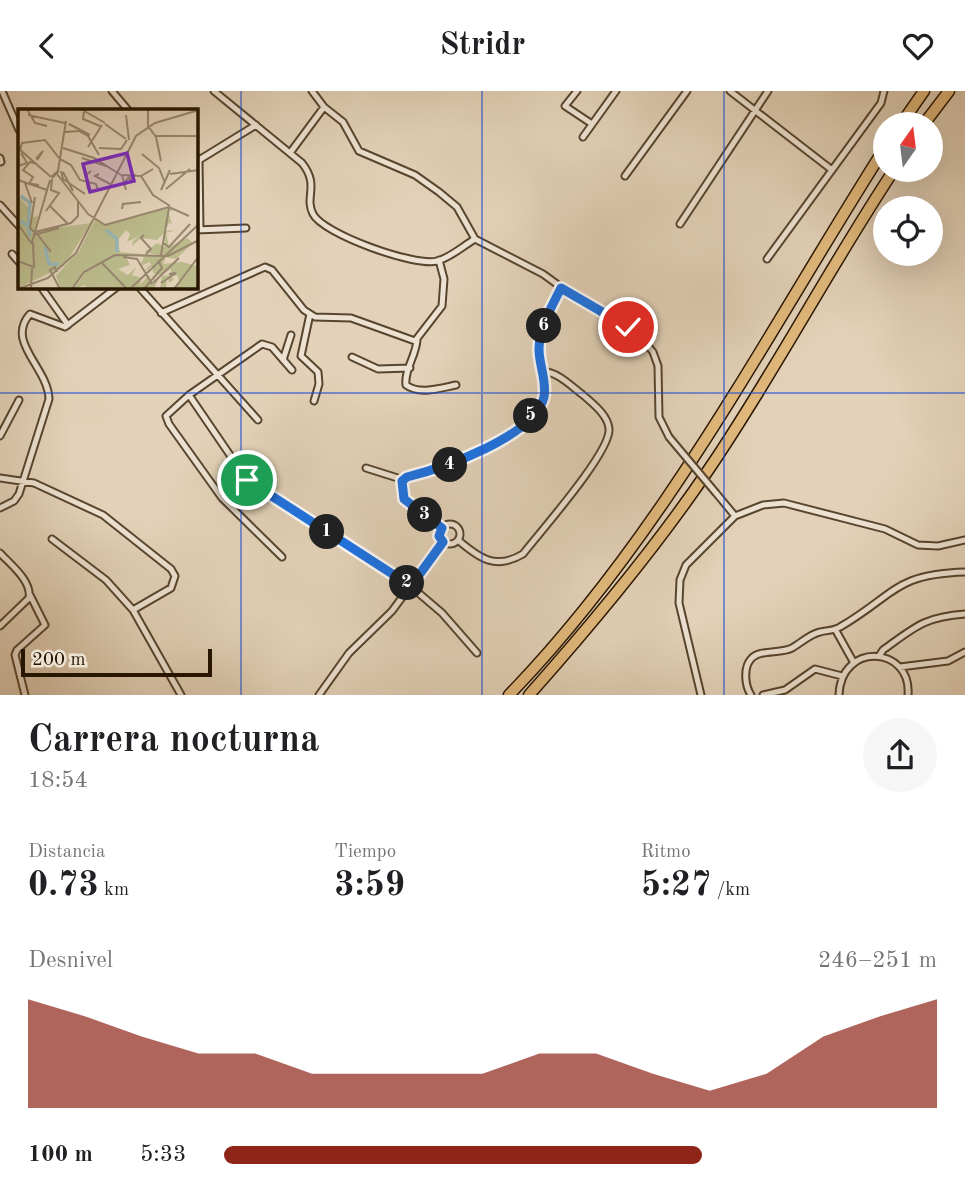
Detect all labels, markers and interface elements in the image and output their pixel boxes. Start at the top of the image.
icon: back [28,27,66,65]
icon: heart [899,27,937,65]
text: Stridr [440,30,525,62]
inset map [18,109,198,289]
north arrow [873,112,943,182]
map controls [873,112,943,266]
button: locate [873,196,943,266]
pin [598,297,658,357]
icon: check [609,308,647,346]
pin: 6 [526,309,562,343]
text: 6 [538,316,549,335]
pin: 5 [514,399,548,433]
text: 5 [525,406,536,425]
pin: 4 [433,447,468,483]
pin [217,450,277,510]
text: 4 [444,455,455,474]
icon: arrive [228,461,266,499]
pin: 3 [408,497,442,533]
text: 3 [419,505,430,524]
pin: 1 [310,515,344,549]
text: 1 [321,522,332,541]
pin: 2 [390,566,424,601]
text: 2 [401,573,412,592]
scale bar [21,645,212,677]
text: 200 m [32,651,85,670]
button: share [863,718,937,792]
text: Carrera nocturna [28,722,319,760]
text: 18:54 [28,769,88,792]
text: Distancia [28,843,105,862]
text: Tiempo [334,843,396,862]
text: Ritmo [641,843,691,862]
text: 0.73 [28,868,99,903]
text: 3:59 [334,868,405,903]
text: 5:27 [641,868,711,903]
text: km [99,881,129,900]
text: /km [711,881,750,900]
text: Desnivel [28,949,113,972]
text: 246–251 m [818,949,937,972]
text: 100 m [28,1143,93,1166]
text: 5:33 [140,1143,186,1166]

